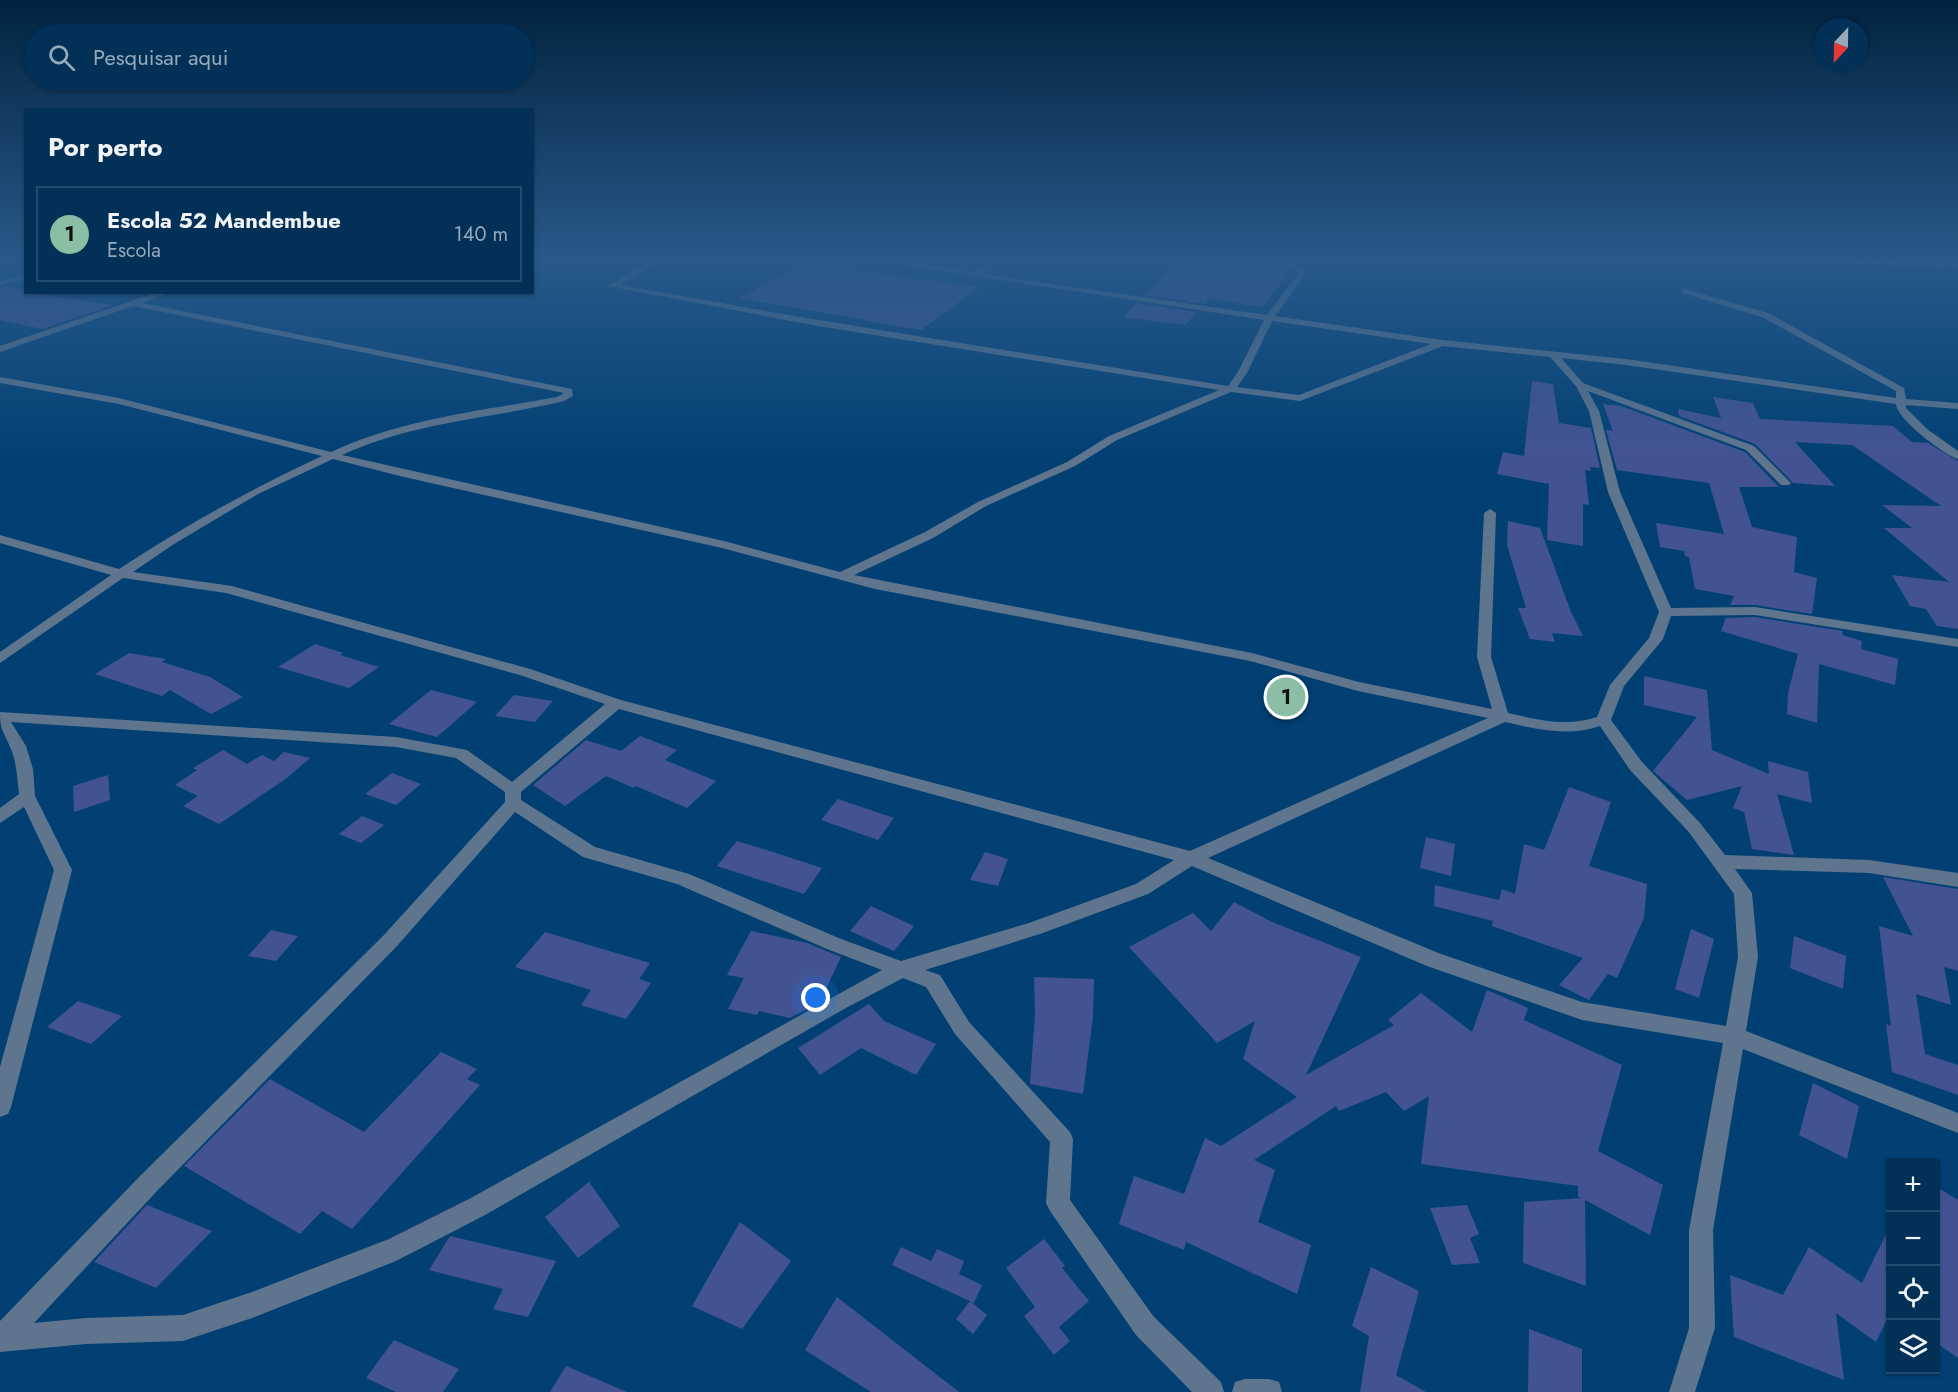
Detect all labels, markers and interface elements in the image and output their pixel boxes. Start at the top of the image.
north arrow [1814,18,1868,72]
search box [24,24,534,90]
icon: search [45,41,78,74]
text: Pesquisar aqui [93,41,228,73]
text: Por perto [48,128,162,166]
text: Escola 52 Mandembue [107,204,341,236]
text: 1 [64,220,75,249]
text: 140 m [454,220,508,249]
text: Escola [107,236,161,265]
pin: 1 [1266,674,1306,720]
your location [801,983,830,1012]
map controls [1886,1158,1940,1374]
button: + [1886,1158,1940,1212]
button: − [1886,1212,1940,1266]
button: locate [1886,1266,1940,1320]
button: layers [1886,1320,1940,1374]

